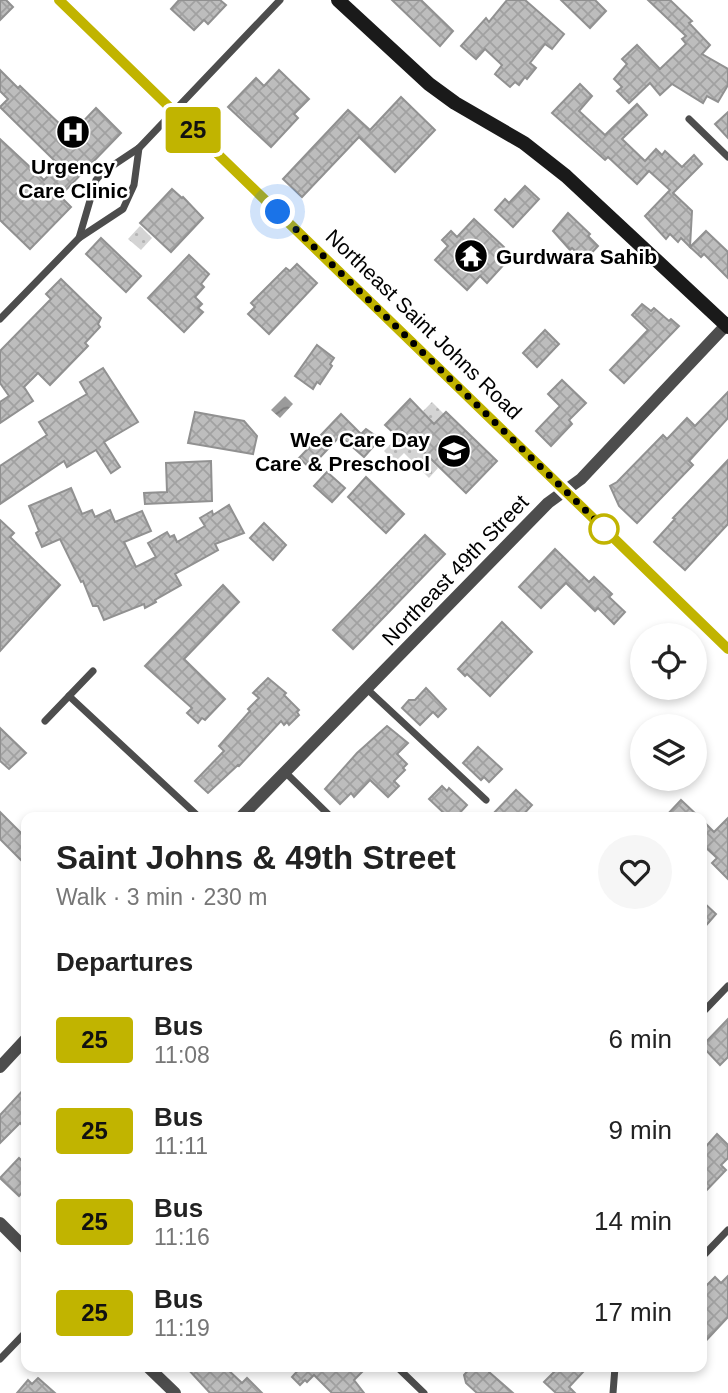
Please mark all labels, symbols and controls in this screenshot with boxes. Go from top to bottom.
line badge: 25 [162,107,224,153]
hospital icon: Urgency Care Clinic [54,113,92,151]
text: 25 [180,116,206,143]
place label: Urgency Care Clinic [18,155,128,202]
your location [260,194,295,229]
street label: Northeast Saint Johns Road [322,224,526,424]
temple icon: Gurdwara Sahib [452,237,490,275]
place label: Gurdwara Sahib [496,245,657,268]
place label: Wee Care Day Care & Preschool [255,428,430,475]
school or university icon: Wee Care Day Care & Preschool [435,432,473,470]
street label: Northeast 49th Street [377,490,533,650]
unlabelled marker [589,514,619,544]
map controls [630,623,707,791]
button: locate [630,623,707,700]
button: layers [630,714,707,791]
button: heart [598,835,672,909]
text: Saint Johns & 49th Street [56,839,456,876]
text: Walk · 3 min · 230 m [56,884,267,910]
text: Departures [56,947,193,977]
text: Bus [154,1011,203,1041]
text: 6 min [608,1024,672,1054]
text: 25 [81,1026,108,1053]
text: 11:08 [154,1042,210,1068]
text: Bus [154,1102,203,1132]
text: 9 min [608,1115,672,1145]
text: 25 [81,1117,108,1144]
text: 11:11 [154,1133,208,1159]
text: Bus [154,1193,203,1223]
text: 14 min [594,1206,672,1236]
text: 25 [81,1208,108,1235]
text: 11:16 [154,1224,210,1250]
text: Bus [154,1284,203,1314]
text: 17 min [594,1297,672,1327]
text: 25 [81,1299,108,1326]
text: 11:19 [154,1315,210,1341]

